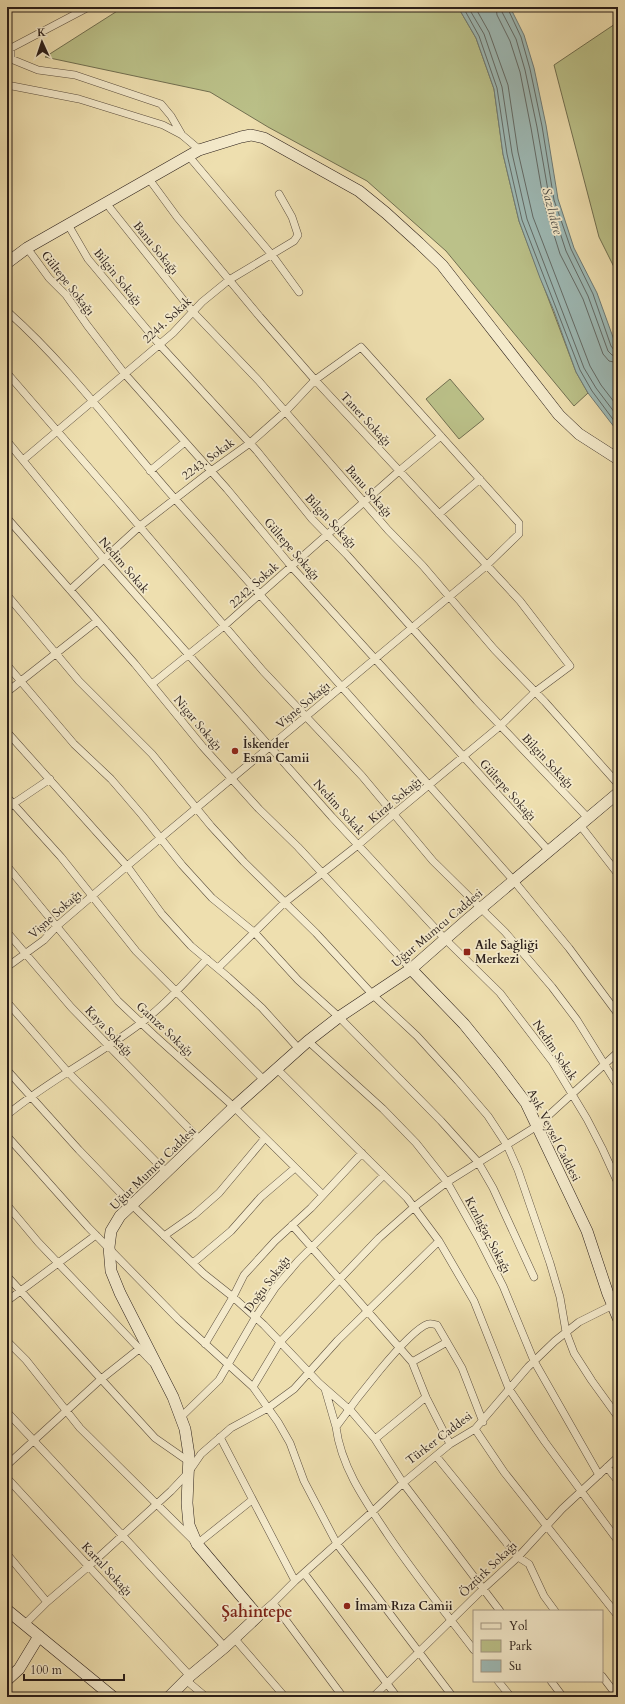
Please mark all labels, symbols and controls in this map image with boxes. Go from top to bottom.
north arrow [22,22,62,62]
text: K [37,25,46,40]
water label: Sazlıdere [537,186,567,237]
street label: Banu Sokağı [130,218,183,278]
street label: Bilgin Sokağı [90,245,146,309]
street label: Gültepe Sokağı [38,247,99,319]
street label: 2244. Sokak [139,293,195,347]
street label: Taner Sokağı [337,389,395,450]
street label: 2243. Sokak [178,434,238,484]
street label: Banu Sokağı [342,462,396,521]
street label: Bilgin Sokağı [302,490,361,552]
street label: Gültepe Sokağı [260,514,324,584]
street label: Nedim Sokak [95,534,153,597]
street label: 2242. Sokak [226,558,283,611]
street label: Vişne Sokağı [273,677,334,732]
street label: Nigar Sokağı [170,692,226,754]
street label: Bilgin Sokağı [519,730,578,792]
place label: İskender Esma Camii [243,736,309,766]
marker: İskender Esma Camii [230,746,240,756]
street label: Gültepe Sokağı [476,756,540,825]
street label: Kiraz Sokağı [365,773,425,827]
street label: Nedim Sokak [310,776,369,839]
street label: Uğur Mumcu Caddesi [388,885,486,971]
street label: Vişne Sokağı [25,886,85,942]
place label: Aile Sağliği Merkezi [475,937,539,967]
marker: Aile Sağliği Merkezi [462,947,472,957]
street label: Gamze Sokağı [133,998,198,1060]
street label: Kaya Sokağı [82,1002,137,1060]
street label: Nedim Sokak [529,1017,581,1084]
street label: Aşık Veysel Caddesi [524,1086,585,1185]
street label: Uğur Mumcu Caddesi [106,1122,200,1213]
street label: Kızılağaç Sokağı [461,1194,515,1276]
street label: Doğu Sokağı [240,1252,294,1316]
street label: Türker Caddesi [403,1407,476,1468]
street label: Öztürk Sokağı [456,1537,521,1601]
street label: Kartal Sokağı [78,1539,136,1600]
place label: İmam Rıza Camii [355,1598,453,1614]
district label: Şahintepe [221,1601,293,1623]
marker: İmam Rıza Camii [342,1601,352,1611]
legend [473,1610,603,1682]
text: Yol [509,1618,528,1634]
text: Park [509,1638,533,1654]
scale bar [24,1656,124,1682]
text: Su [509,1658,522,1674]
text: 100 m [30,1662,63,1678]

